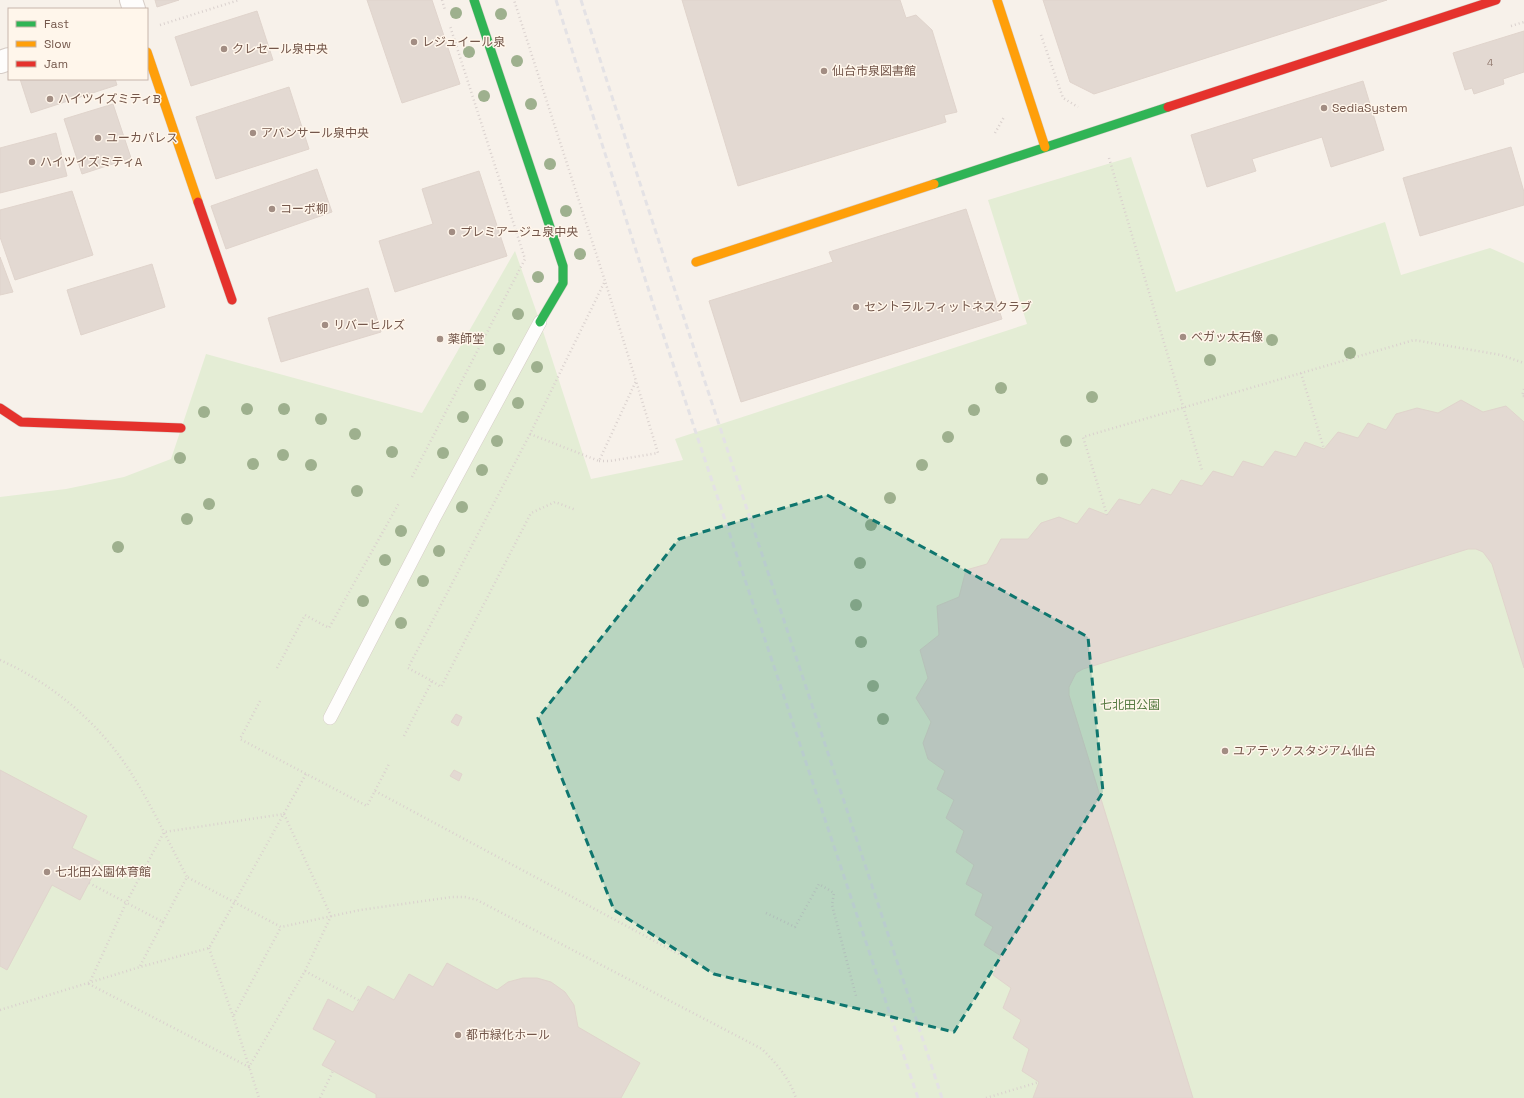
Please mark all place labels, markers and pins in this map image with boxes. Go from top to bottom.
place label: レジュイール泉 [422,34,505,50]
marker: レジュイール泉 [409,37,419,47]
place label: クレセール泉中央 [232,41,328,57]
marker: クレセール泉中央 [219,44,229,54]
place label: 仙台市泉図書館 [832,63,916,79]
marker: 仙台市泉図書館 [819,66,829,76]
place label: ハイツイズミティB [58,91,161,107]
marker: ハイツイズミティB [45,94,55,104]
place label: SediaSystem [1332,100,1408,116]
marker: SediaSystem [1319,103,1329,113]
place label: アバンサール泉中央 [261,125,369,141]
marker: アバンサール泉中央 [248,128,258,138]
place label: ユーカパレス [106,130,178,146]
marker: ユーカパレス [93,133,103,143]
place label: ハイツイズミティA [40,154,143,170]
marker: ハイツイズミティA [27,157,37,167]
place label: コーポ柳 [280,201,328,217]
marker: コーポ柳 [267,204,277,214]
place label: プレミアージュ泉中央 [460,224,578,240]
marker: プレミアージュ泉中央 [447,227,457,237]
place label: セントラルフィットネスクラブ [864,299,1032,315]
marker: セントラルフィットネスクラブ [851,302,861,312]
place label: リバーヒルズ [333,317,405,333]
marker: リバーヒルズ [320,320,330,330]
place label: ベガッ太石像 [1191,329,1263,345]
place label: 薬師堂 [448,331,484,347]
marker: ベガッ太石像 [1178,332,1188,342]
marker: 薬師堂 [435,334,445,344]
place label: ユアテックスタジアム仙台 [1233,743,1376,759]
marker: ユアテックスタジアム仙台 [1220,746,1230,756]
place label: 七北田公園体育館 [55,864,151,880]
marker: 七北田公園体育館 [42,867,52,877]
place label: 都市緑化ホール [466,1027,550,1043]
marker: 都市緑化ホール [453,1030,463,1040]

